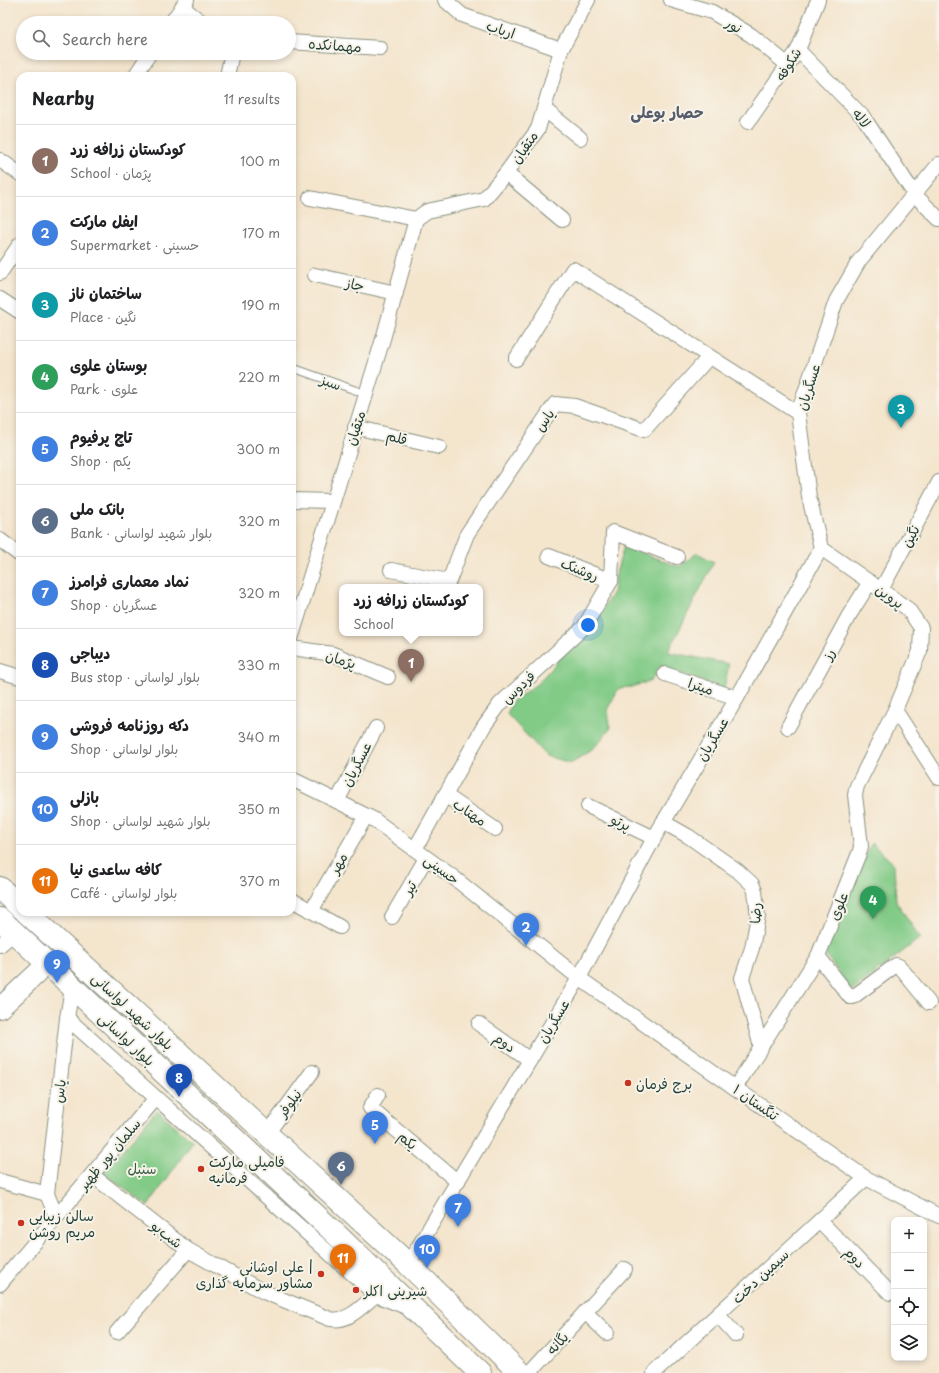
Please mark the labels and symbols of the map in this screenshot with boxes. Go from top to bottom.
street label: نور [721,11,746,38]
street label: ارباب [484,14,518,44]
street label: مهمانکده [308,33,362,57]
street label: شکوفه [770,43,806,85]
district label: حصار بوعلی [631,100,704,123]
street label: لاله [848,104,876,132]
street label: متقیان [505,126,543,168]
street label: جاز [343,271,366,296]
street label: عسگریان [791,361,825,413]
street label: سبز [317,368,344,395]
pin: 3 [888,395,914,428]
street label: یاس [529,404,559,436]
street label: متقیان [340,408,370,448]
street label: قلم [384,424,410,451]
street label: نگین [895,521,925,551]
street label: روشنک [558,552,602,586]
street label: پروین [871,579,909,613]
your location [578,615,598,635]
street label: پژمان [323,644,359,674]
street label: رز [816,644,840,665]
pin: 1 [398,649,424,682]
street label: فردوس [496,666,540,708]
street label: میترا [685,672,717,700]
street label: عسگریان [691,713,733,765]
street label: عسگریان [335,738,377,790]
street label: مهتاب [449,793,491,831]
street label: پرتو [606,808,635,836]
street label: مهر [323,849,352,878]
street label: حسینی [420,849,464,889]
street label: تیر [396,876,422,900]
pin: 4 [860,886,886,919]
street label: علوی [823,889,853,923]
street label: رضا [744,902,766,924]
pin: 2 [513,913,539,946]
pin: 9 [44,950,70,983]
street label: بلوار شهید لواسانی [87,967,179,1055]
street label: عسگریان [532,995,574,1047]
street label: بلوار لواسانی [94,1007,160,1071]
street label: دوم [489,1027,520,1058]
pin: 8 [166,1064,192,1097]
place label: برج فرمان [636,1073,692,1094]
street label: یاس [47,1078,71,1104]
marker: برج فرمان [623,1078,633,1088]
street label: تنگستان ۱ [729,1079,784,1126]
street label: نیلوفر [271,1085,306,1122]
pin: 5 [362,1111,388,1144]
street label: سلمان پور ظهیر [72,1113,145,1195]
street label: یکم [393,1126,422,1155]
place label: فامیلی مارکت فرمانیه [209,1151,284,1188]
pin: 6 [328,1152,354,1185]
park label: سنبل [127,1158,157,1179]
marker: فامیلی مارکت فرمانیه [196,1164,206,1174]
pin: 7 [445,1194,471,1227]
place label: سالن زیبایی مریم روشن [29,1205,95,1243]
street label: شب‌بو [146,1214,187,1253]
marker: سالن زیبایی مریم روشن [16,1218,26,1228]
pin: 10 [414,1235,440,1268]
street label: دوم [839,1242,870,1273]
pin: 11 [330,1244,356,1277]
street label: سیمین دخت [727,1244,793,1308]
place label: علی اوشانی | مشاور سرمایه گذاری [196,1256,313,1293]
marker: علی اوشانی | مشاور سرمایه گذاری [316,1269,326,1279]
place label: شیرینی اکلر [363,1280,427,1301]
marker: شیرینی اکلر [351,1285,361,1295]
street label: یگانه [541,1327,573,1359]

